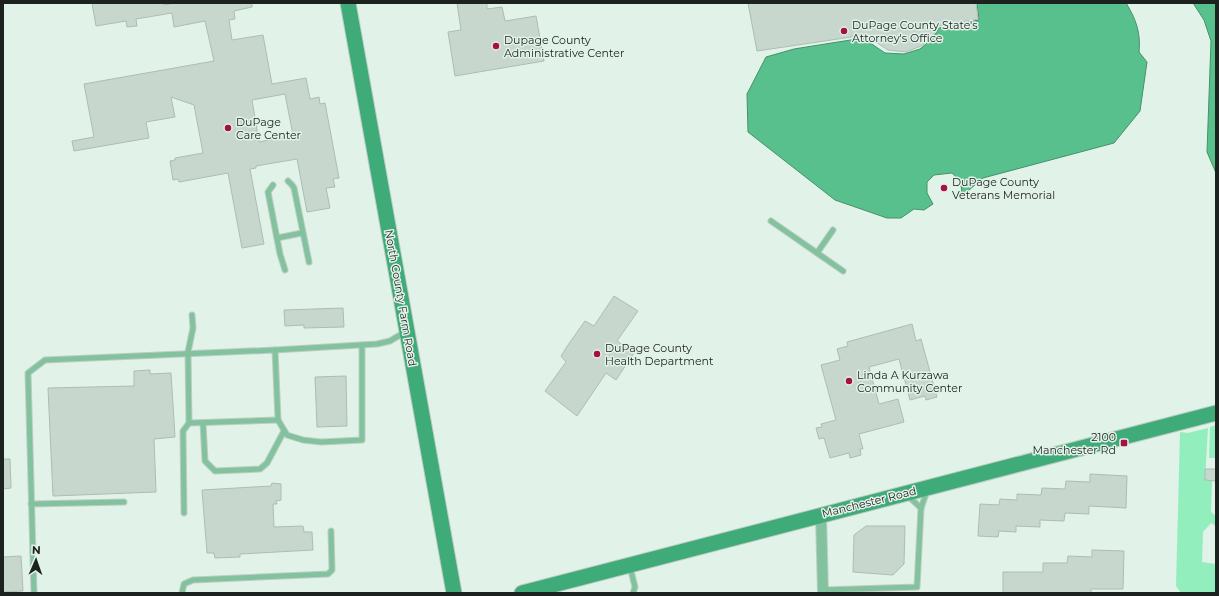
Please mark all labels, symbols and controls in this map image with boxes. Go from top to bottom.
place label: DuPage County State's Attorney's Office [852,18,978,45]
marker: DuPage County State's Attorney's Office [839,26,849,36]
place label: Dupage County Administrative Center [504,33,624,60]
marker: Dupage County Administrative Center [491,41,501,51]
place label: DuPage Care Center [236,115,301,142]
marker: DuPage Care Center [223,123,233,133]
place label: DuPage County Veterans Memorial [952,175,1055,202]
marker: DuPage County Veterans Memorial [939,183,949,193]
street label: North County Farm Road [382,229,420,367]
place label: DuPage County Health Department [605,341,714,368]
marker: DuPage County Health Department [592,349,602,359]
place label: Linda A Kurzawa Community Center [857,368,962,395]
marker: Linda A Kurzawa Community Center [844,376,854,386]
place label: 2100 Manchester Rd [1032,430,1116,457]
marker: 2100 Manchester Rd [1119,438,1129,448]
street label: Manchester Road [820,483,918,521]
north arrow [16,540,56,580]
text: N [32,543,41,557]

